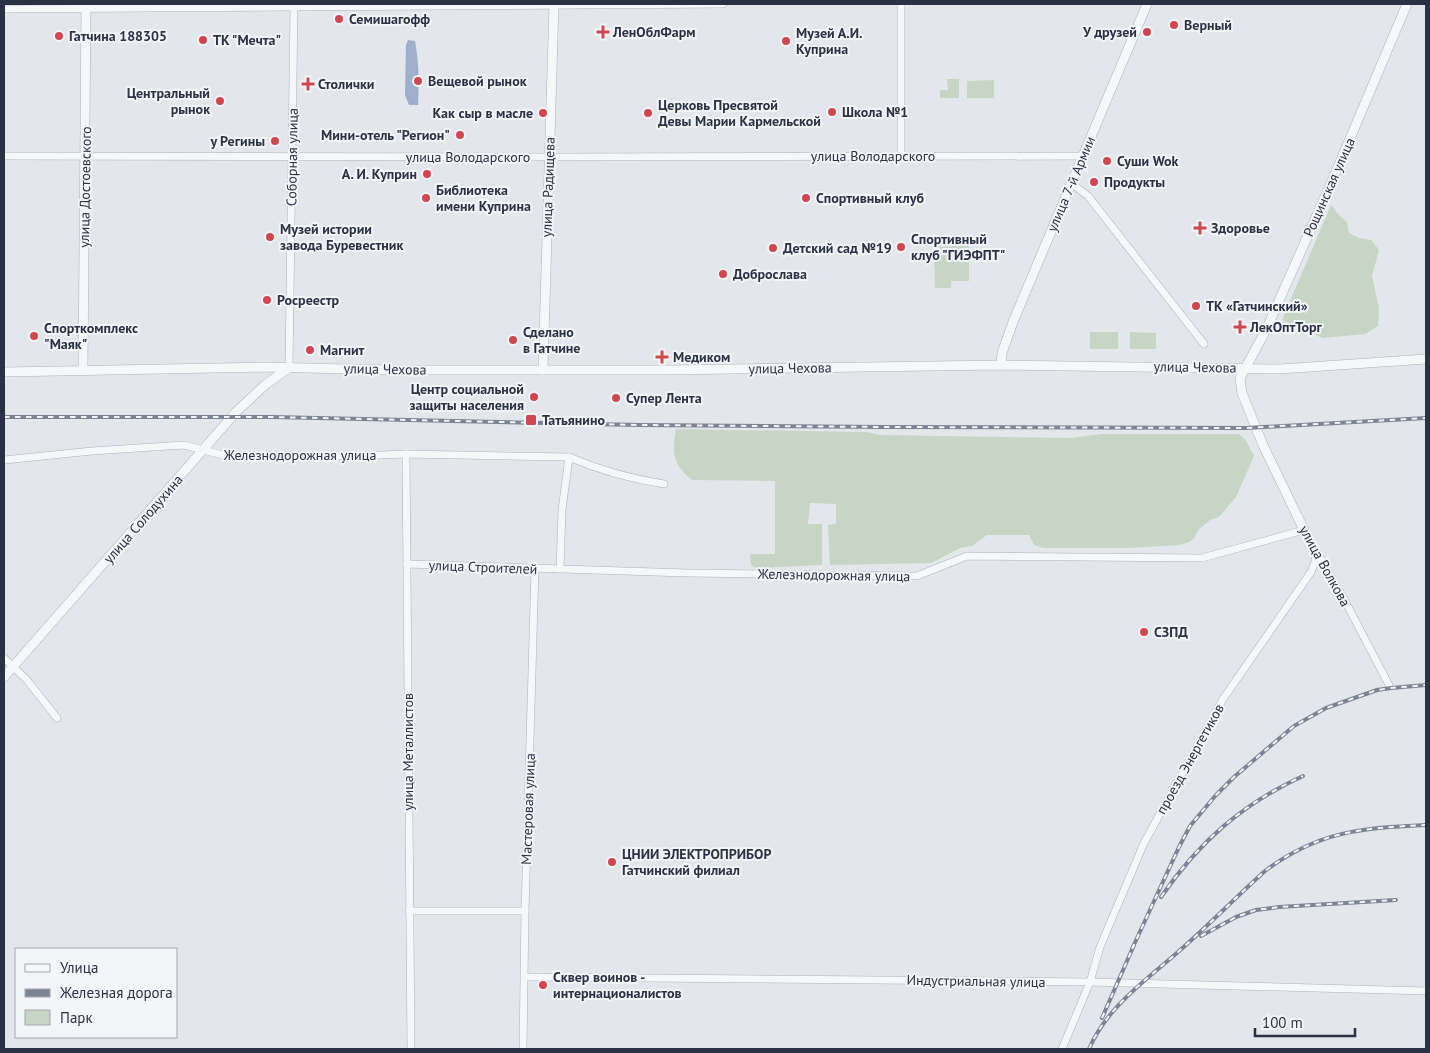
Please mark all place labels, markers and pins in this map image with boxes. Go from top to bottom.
place label: Семишагофф [349,10,430,28]
marker: Семишагофф [333,13,345,25]
place label: Верный [1184,16,1232,34]
marker: Верный [1168,19,1180,31]
place label: ЛенОблФарм [612,23,696,41]
place label: У друзей [1082,23,1137,41]
place label: Музей А.И. Куприна [796,24,863,58]
marker: ЛенОблФарм [597,26,609,38]
marker: У друзей [1141,26,1153,38]
place label: Гатчина 188305 [69,27,167,45]
marker: Гатчина 188305 [53,30,65,42]
place label: ТК "Мечта" [213,31,281,49]
marker: ТК "Мечта" [197,34,209,46]
marker: Музей А.И. Куприна [780,35,792,47]
place label: Вещевой рынок [428,72,527,90]
place label: Столички [318,75,374,93]
marker: Вещевой рынок [412,75,424,87]
marker: Столички [302,78,314,90]
place label: Центральный рынок [127,84,210,118]
marker: Центральный рынок [214,95,226,107]
place label: Церковь Пресвятой Девы Марии Кармельской [658,96,821,130]
place label: Школа №1 [842,103,908,121]
place label: Как сыр в масле [432,104,533,122]
marker: Школа №1 [826,106,838,118]
marker: Как сыр в масле [537,107,549,119]
marker: Церковь Пресвятой Девы Марии Кармельской [642,107,654,119]
place label: Мини-отель "Регион" [321,126,450,144]
marker: Мини-отель "Регион" [454,129,466,141]
place label: у Регины [209,132,265,150]
marker: у Регины [269,135,281,147]
place label: Суши Wok [1117,152,1179,170]
marker: Суши Wok [1101,155,1113,167]
place label: А. И. Куприн [342,165,417,183]
marker: А. И. Куприн [421,168,433,180]
place label: Продукты [1104,173,1165,191]
marker: Продукты [1088,176,1100,188]
place label: Библиотека имени Куприна [436,181,531,215]
place label: Спортивный клуб [816,189,924,207]
marker: Библиотека имени Куприна [420,192,432,204]
marker: Спортивный клуб [800,192,812,204]
place label: Здоровье [1211,219,1270,237]
place label: Музей истории завода Буревестник [280,220,403,254]
marker: Здоровье [1193,221,1207,235]
place label: Спортивный клуб "ГИЭФПТ" [911,230,1006,264]
marker: Музей истории завода Буревестник [264,231,276,243]
place label: Детский сад №19 [783,239,892,257]
marker: Спортивный клуб "ГИЭФПТ" [895,241,907,253]
marker: Детский сад №19 [767,242,779,254]
place label: Доброслава [733,265,807,283]
marker: Доброслава [717,268,729,280]
place label: Росреестр [277,291,340,309]
marker: Росреестр [261,294,273,306]
place label: ТК «Гатчинский» [1206,297,1308,315]
marker: ТК «Гатчинский» [1190,300,1202,312]
place label: ЛекОптТорг [1249,318,1323,336]
place label: Спорткомплекс "Маяк" [44,319,138,353]
marker: ЛекОптТорг [1234,321,1246,333]
place label: Сделано в Гатчине [523,323,580,357]
marker: Спорткомплекс "Маяк" [28,330,40,342]
marker: Сделано в Гатчине [507,334,519,346]
place label: Магнит [320,341,365,359]
marker: Магнит [304,344,316,356]
place label: Медиком [673,348,730,366]
marker: Медиком [655,350,669,364]
place label: Центр социальной защиты населения [409,380,524,414]
place label: Супер Лента [626,389,702,407]
marker: Центр социальной защиты населения [528,391,540,403]
marker: Супер Лента [610,392,622,404]
place label: Татьянино [542,411,605,429]
marker: Татьянино [524,413,538,427]
place label: СЗПД [1154,623,1188,641]
marker: СЗПД [1138,626,1150,638]
place label: ЦНИИ ЭЛЕКТРОПРИБОР Гатчинский филиал [622,845,771,879]
marker: ЦНИИ ЭЛЕКТРОПРИБОР Гатчинский филиал [606,856,618,868]
place label: Сквер воинов - интернационалистов [553,968,682,1002]
marker: Сквер воинов - интернационалистов [537,979,549,991]

